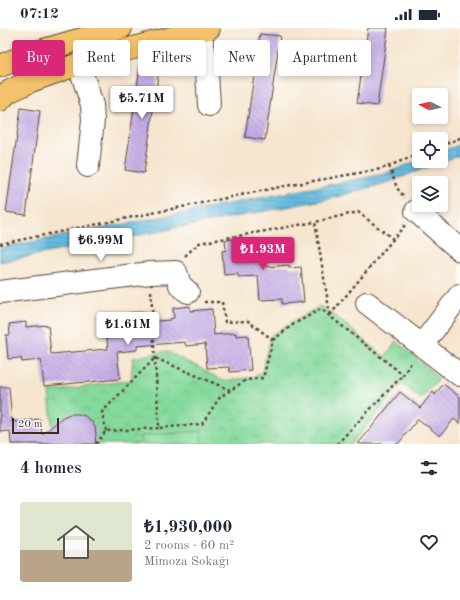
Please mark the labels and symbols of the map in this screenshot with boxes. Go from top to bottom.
pin: ₺5.71M [109,86,175,120]
north arrow [412,88,448,124]
pin: ₺6.99M [68,228,134,262]
pin: ₺1.93M [230,237,296,271]
pin: ₺1.61M [95,312,161,346]
scale bar [12,416,59,435]

